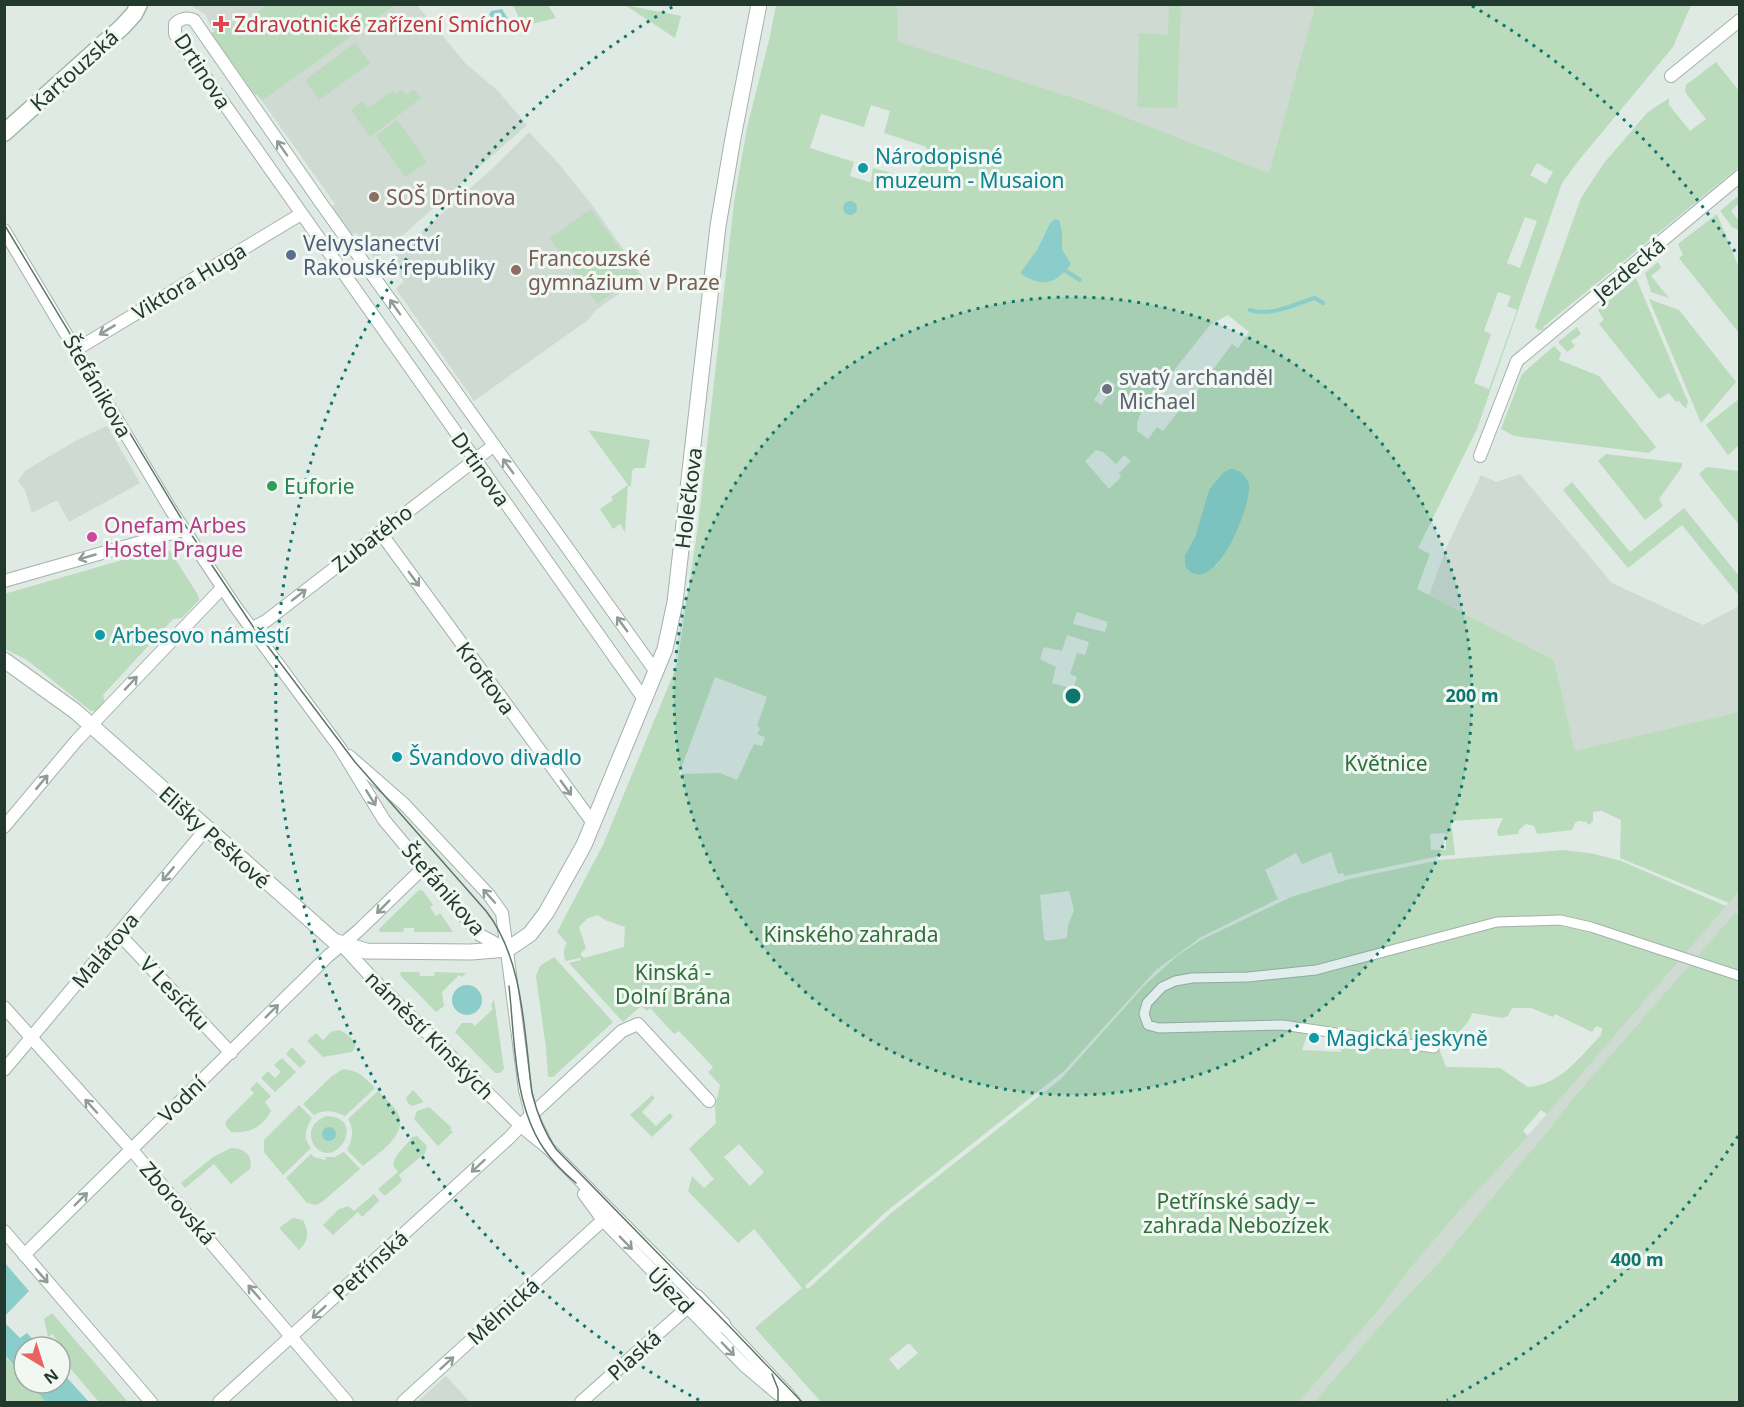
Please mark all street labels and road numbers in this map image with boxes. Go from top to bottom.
street label: Kartouzská [24,23,124,117]
street label: Drtinova [168,28,238,114]
street label: Jezdecká [1586,231,1671,308]
street label: Viktora Huga [127,236,251,326]
street label: Štefánikova [57,330,139,442]
street label: Drtinova [445,426,517,512]
street label: Holečkova [668,446,708,550]
street label: Zubatého [326,498,418,578]
street label: Kroftova [450,636,522,720]
street label: Elišky Peškové [153,780,277,894]
street label: Štefánikova [396,837,492,941]
street label: Malátova [65,906,145,994]
street label: V Lesíčku [134,950,216,1036]
street label: náměstí Kinských [360,965,500,1105]
street label: Vodní [152,1069,212,1129]
street label: Zborovská [134,1155,222,1251]
street label: Petřínská [326,1224,414,1306]
street label: Újezd [642,1260,700,1320]
street label: Mělnická [461,1271,545,1351]
street label: Plaská [601,1324,667,1386]

